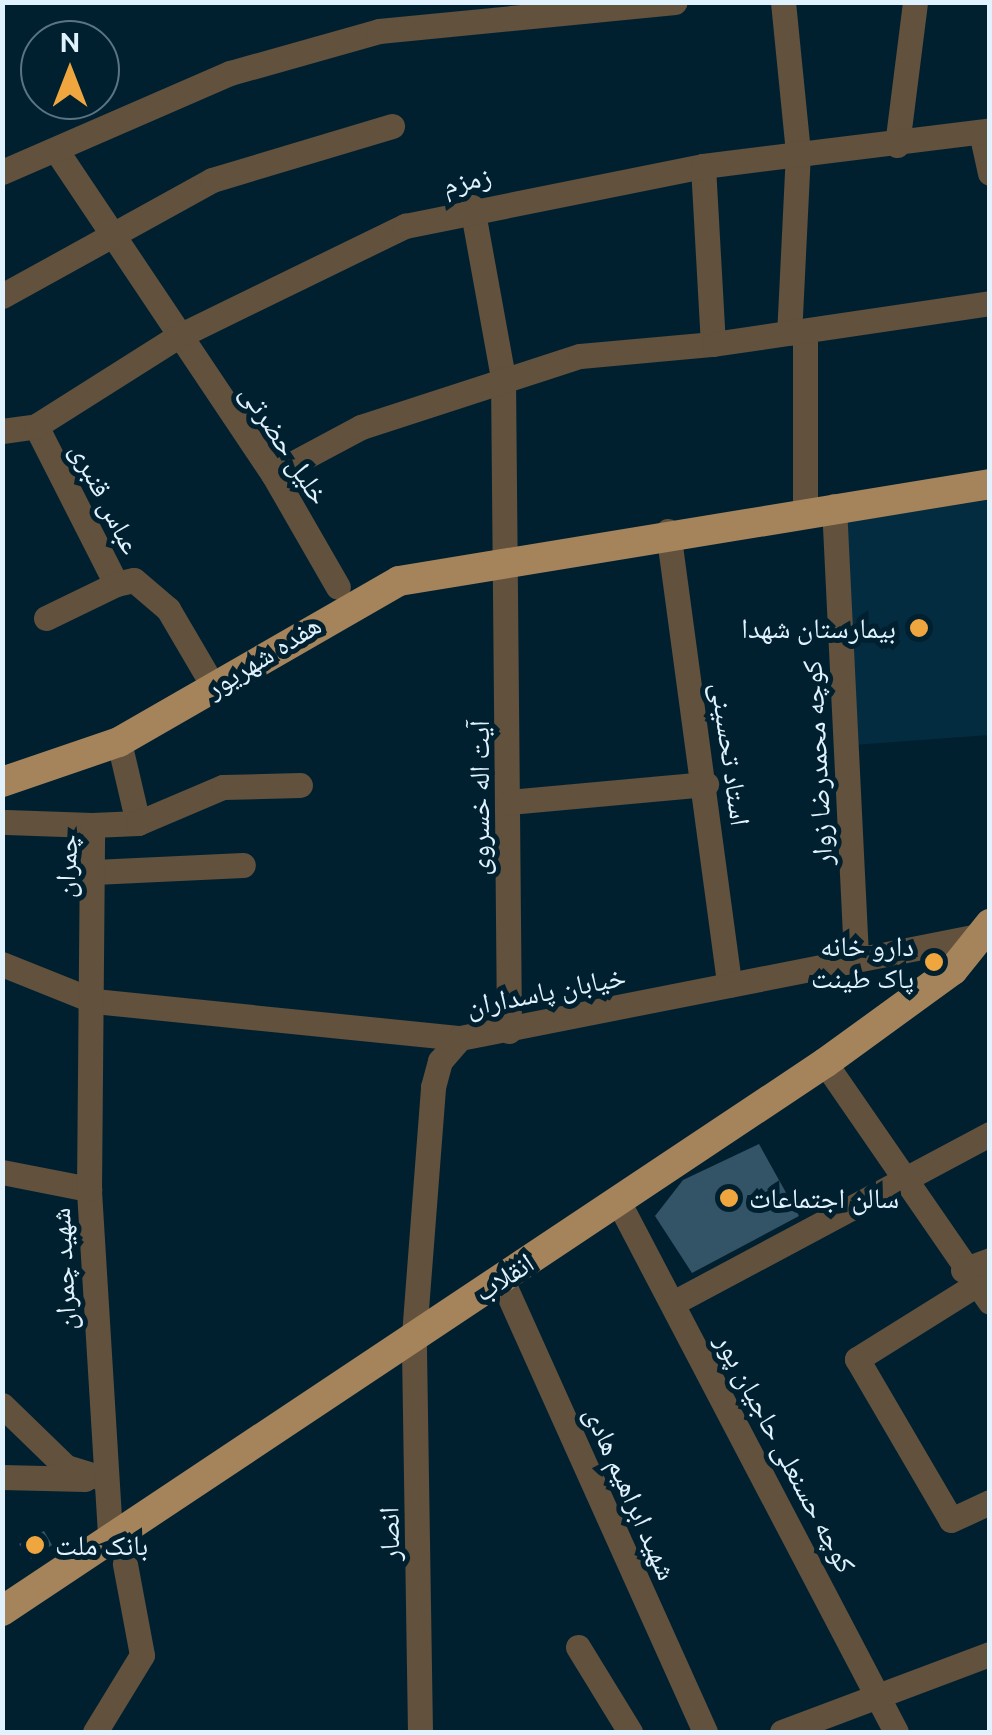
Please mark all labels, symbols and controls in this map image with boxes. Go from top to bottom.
north arrow [20,20,120,120]
text: N [60,26,80,57]
street label: زمزم [440,159,494,201]
street label: خلیل حضرتی [233,377,337,511]
street label: عباس قنبری [64,437,148,559]
street label: هفده شهریور [199,607,327,705]
place label: بیمارستان شهدا [741,611,896,645]
marker: بیمارستان شهدا [906,615,932,641]
street label: کوچه محمدرضا زوار [795,659,839,867]
street label: استاد تحسینی [704,680,758,828]
street label: آیت اله خسروی [462,720,496,876]
street label: چمران [48,833,84,899]
place label: دارو خانه پاک طینت [811,929,914,995]
marker: دارو خانه پاک طینت [923,951,945,973]
street label: خیابان پاسداران [464,959,628,1023]
place label: سالن اجتماعات [749,1181,899,1215]
marker: سالن اجتماعات [718,1187,740,1209]
street label: شهید چمران [43,1207,83,1331]
street label: انقلاب [468,1246,540,1308]
street label: کوچه حسنعلی حاجیان پور [709,1327,863,1579]
street label: شهید ابراهیم هادی [578,1401,684,1585]
street label: انصار [372,1507,406,1561]
place label: بانک ملت [55,1528,148,1562]
marker: بانک ملت [24,1534,46,1556]

